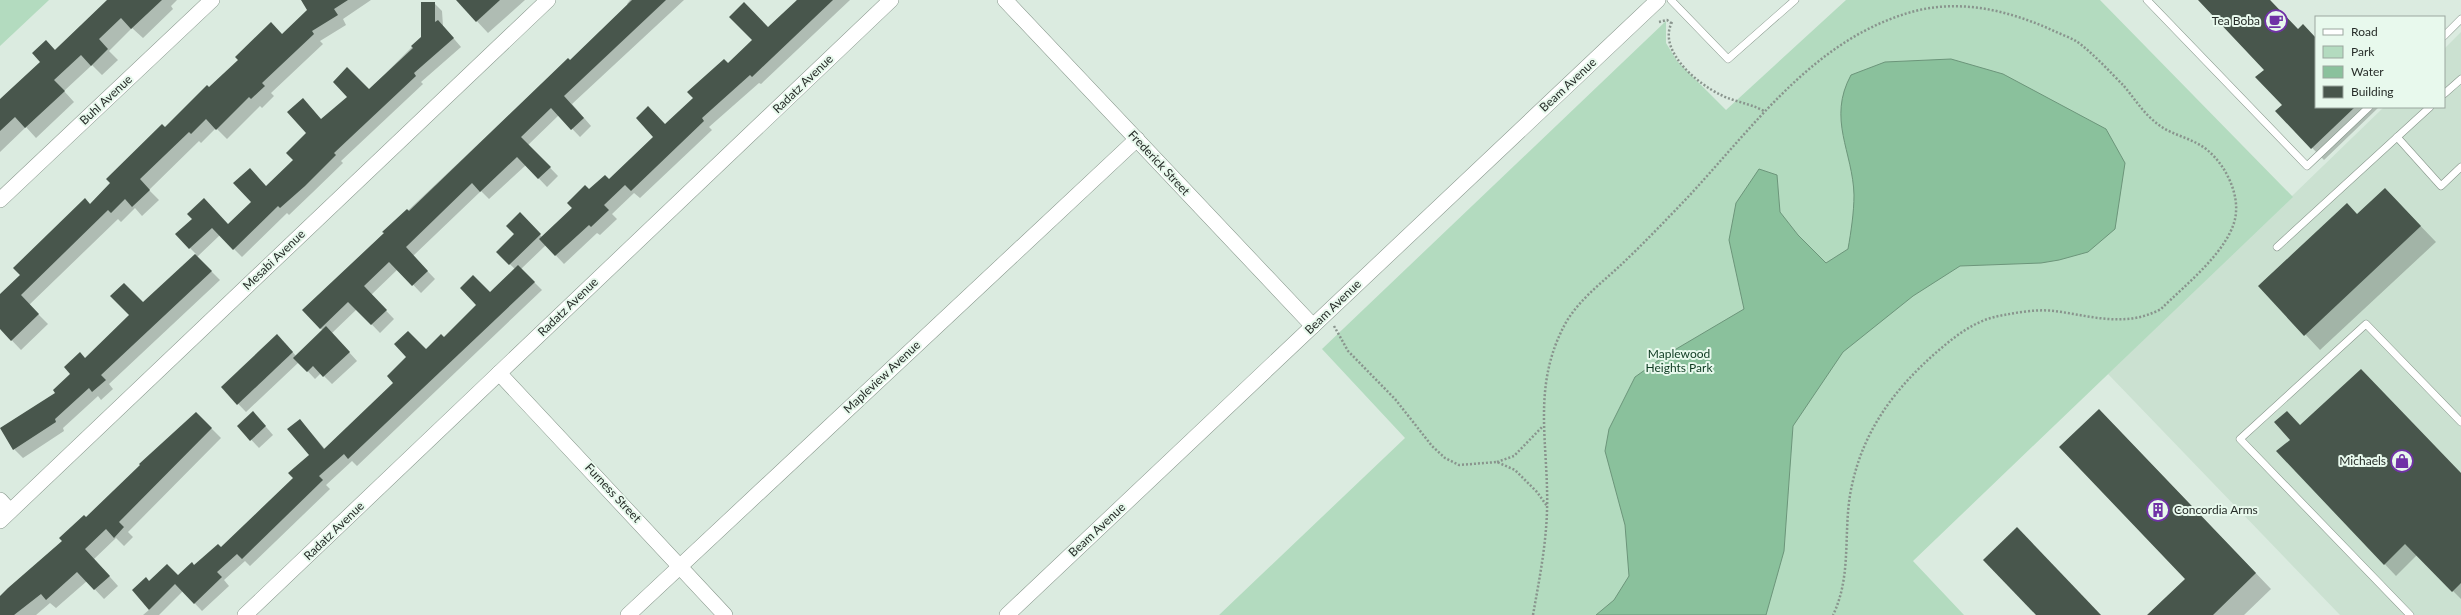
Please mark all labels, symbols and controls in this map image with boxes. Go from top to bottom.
cafe icon: Tea Boba [2263,8,2289,34]
place label: Tea Boba [2212,13,2260,28]
legend [2315,16,2445,108]
text: Road [2351,24,2378,39]
text: Park [2351,44,2375,59]
street label: Radatz Avenue [769,51,836,116]
street label: Beam Avenue [1536,55,1599,115]
text: Water [2351,64,2384,79]
street label: Buhl Avenue [76,72,135,128]
text: Building [2351,84,2394,99]
street label: Frederick Street [1125,127,1194,199]
street label: Mesabi Avenue [240,226,308,293]
street label: Radatz Avenue [534,274,601,339]
street label: Beam Avenue [1301,276,1364,337]
street label: Mapleview Avenue [840,337,923,416]
park label: Maplewood Heights Park [1645,346,1713,375]
shop icon: Michaels [2389,448,2415,474]
place label: Michaels [2339,453,2386,468]
street label: Furness Street [582,460,645,526]
building icon: Concordia Arms [2145,497,2171,523]
street label: Radatz Avenue [300,498,367,563]
street label: Beam Avenue [1065,500,1128,560]
place label: Concordia Arms [2174,502,2258,517]

